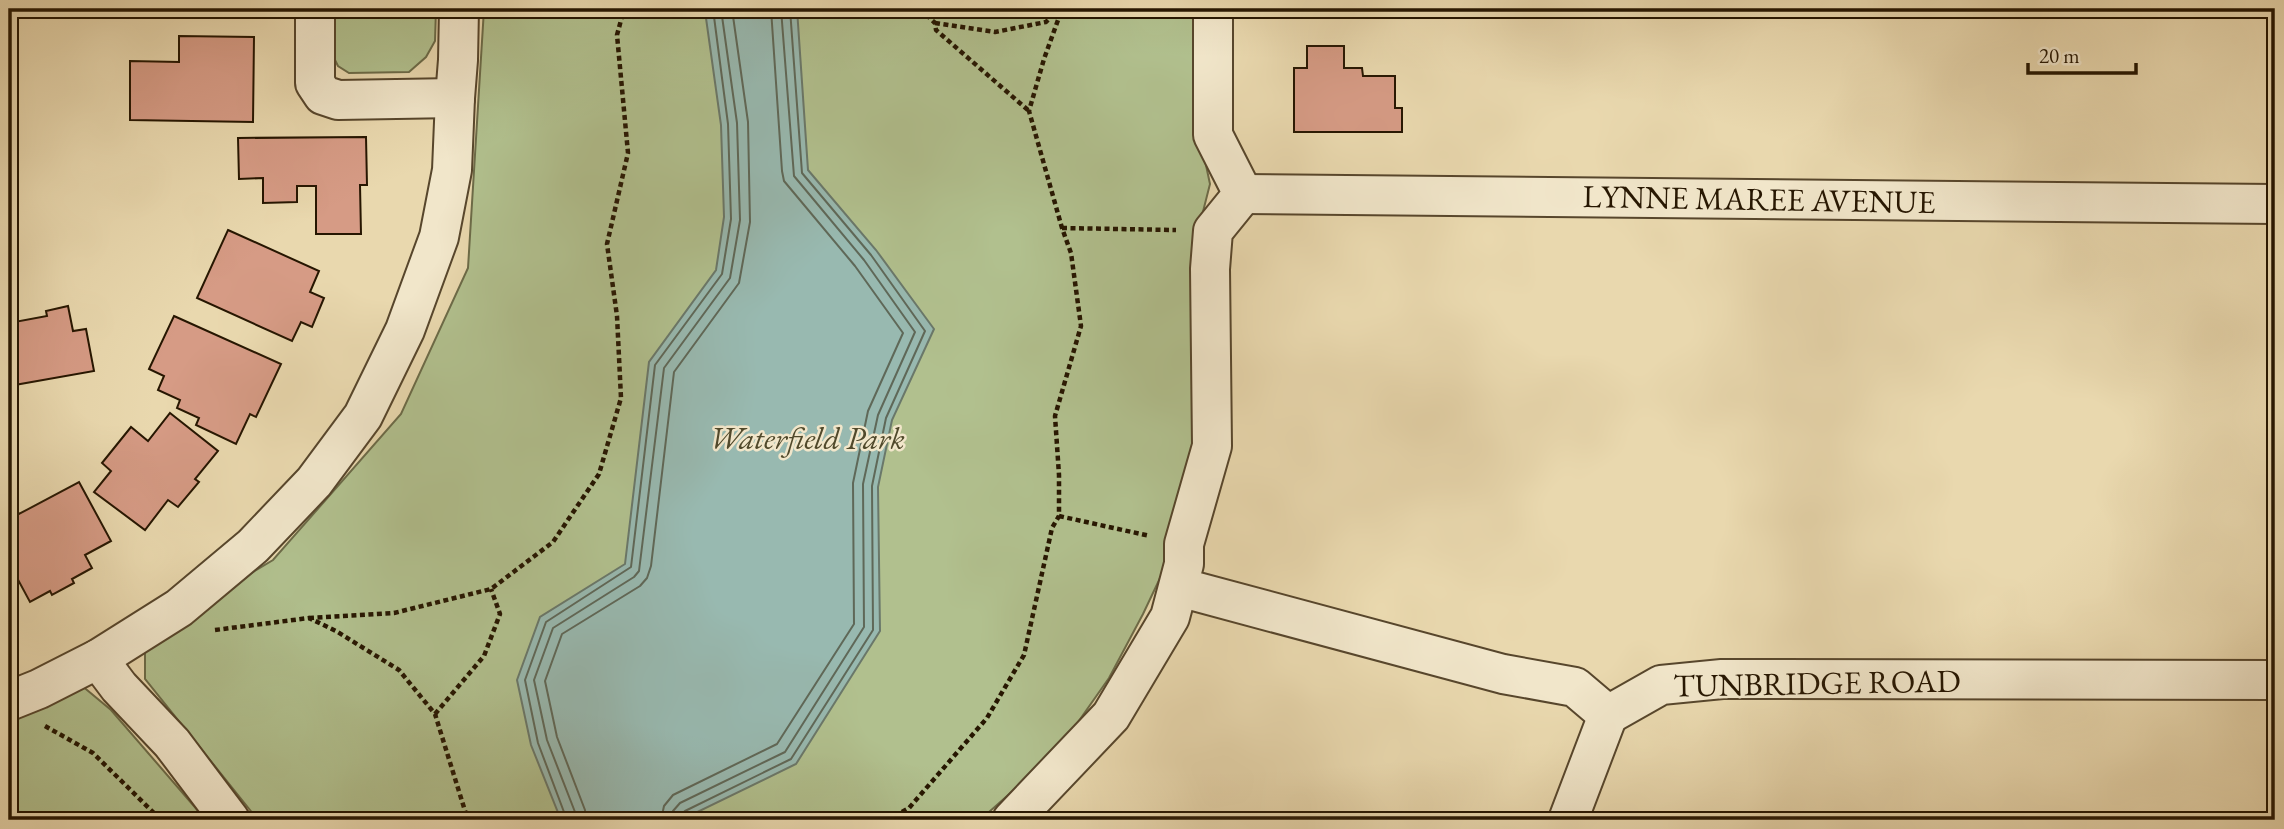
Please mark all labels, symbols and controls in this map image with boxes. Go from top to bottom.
scale bar [2028,32,2137,76]
text: 20 m [2039,42,2080,69]
street label: LYNNE MAREE AVENUE [1582,175,1936,223]
park label: Waterfield Park [709,417,905,459]
street label: TUNBRIDGE ROAD [1673,659,1961,707]

